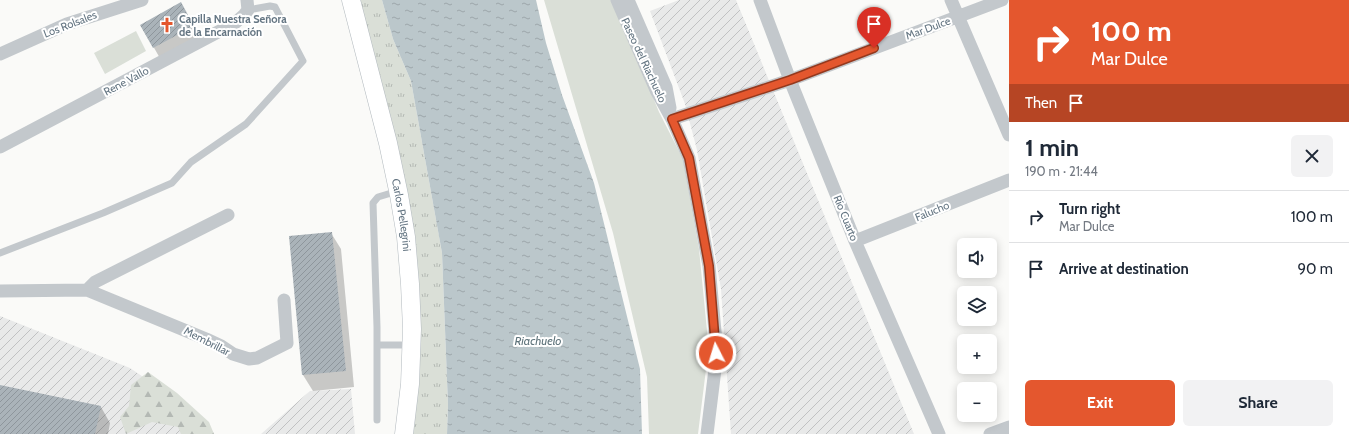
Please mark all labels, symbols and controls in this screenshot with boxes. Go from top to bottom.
street label: Los Rolsales [41,7,99,41]
pin [857,7.0,891,48]
place label: Capilla Nuestra Señora de la Encarnación [179,12,287,39]
icon: arrive [863,13,885,35]
street label: Mar Dulce [904,13,953,43]
text: 100 m [1091,14,1172,48]
street label: Paseo del Riachuelo [618,15,670,105]
church icon: Capilla Nuestra Señora de la Encarnación [158,16,176,34]
icon: right [1025,16,1077,68]
text: Mar Dulce [1091,48,1168,70]
street label: Rene Vallo [101,63,151,99]
icon: arrive [1065,92,1087,114]
text: Then [1025,94,1057,112]
text: 1 min [1025,133,1079,162]
button: close [1291,135,1333,177]
text: 190 m · 21:44 [1025,163,1098,179]
street label: Carlos Pellegrini [389,177,414,252]
street label: Río Cuarto [830,193,862,243]
street label: Falucho [913,198,951,224]
text: Turn right [1059,200,1120,218]
icon: right [1025,206,1047,228]
text: 100 m [1291,208,1333,226]
text: Mar Dulce [1059,218,1114,234]
map controls [957,238,997,422]
button: sound [957,238,997,278]
icon: arrive [1025,258,1047,280]
text: Arrive at destination [1059,260,1189,278]
text: 90 m [1297,260,1333,278]
button: layers [957,286,997,326]
street label: Membrillar [182,323,233,359]
position arrow [695,332,737,374]
water label: Riachuelo [514,333,562,348]
button: + [957,334,997,374]
button: Exit [1025,380,1175,426]
button: Share [1183,380,1333,426]
button: − [957,382,997,422]

